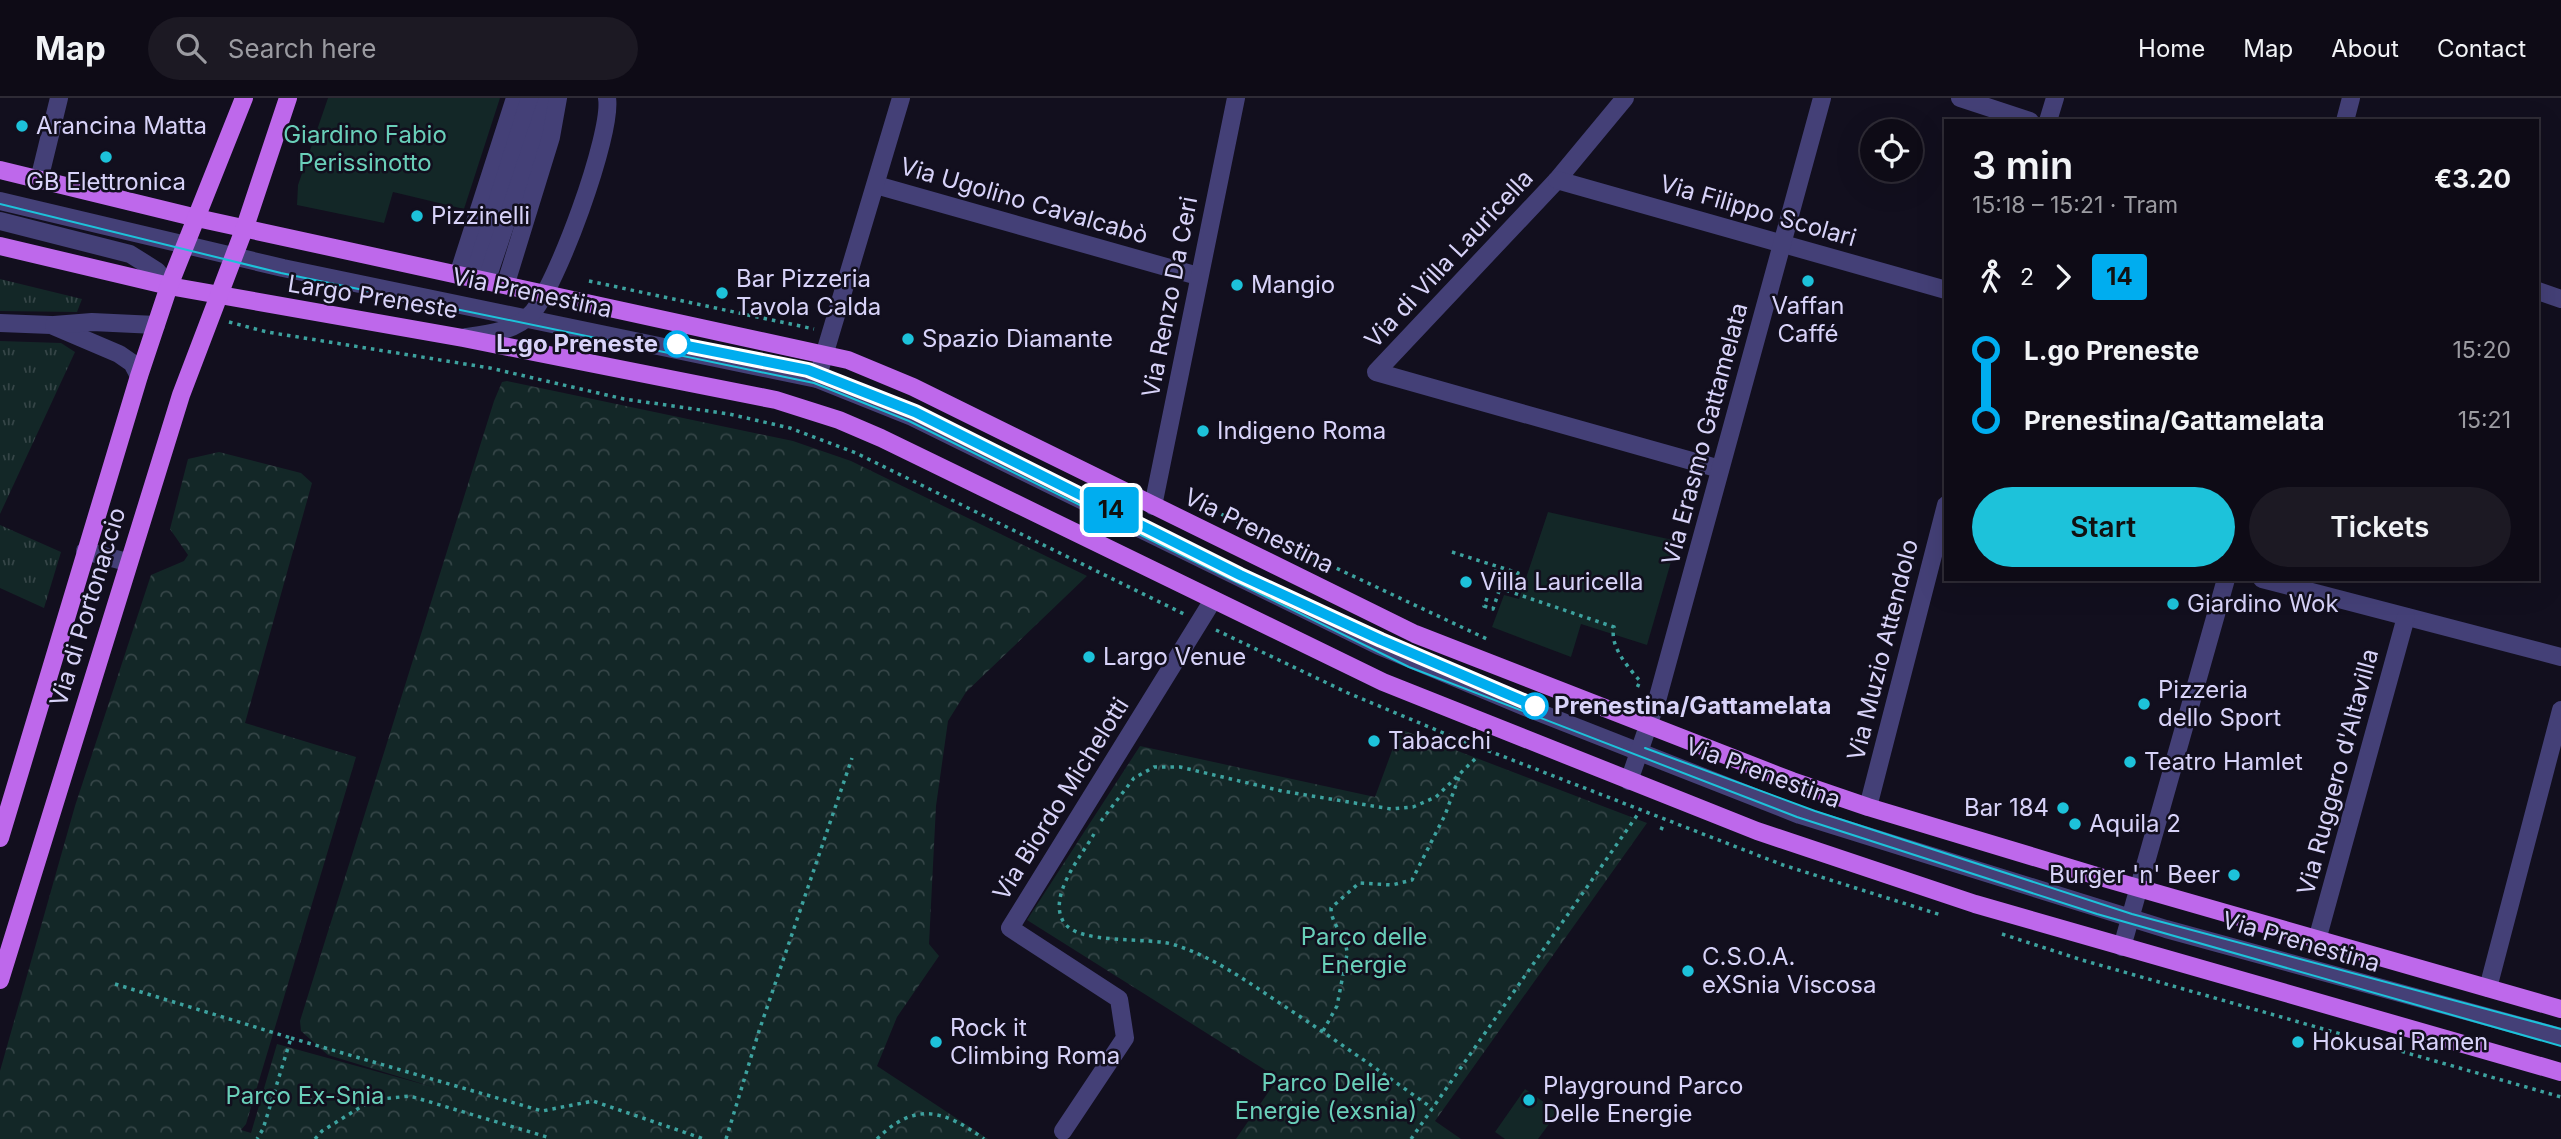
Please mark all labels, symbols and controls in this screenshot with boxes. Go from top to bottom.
search box [148,17,638,80]
text: Map [35,28,106,68]
icon: search [172,29,210,67]
text: Search here [228,33,376,64]
text: Home [2138,34,2205,63]
text: Map [2243,34,2293,63]
text: About [2331,34,2399,63]
text: Contact [2437,34,2526,63]
place label: Arancina Matta [36,111,207,140]
marker: Arancina Matta [14,118,30,134]
map controls [1860,119,1923,182]
button: locate [1860,119,1923,182]
park label: Giardino Fabio Perissinotto [283,120,447,177]
text: 3 min [1972,142,2073,188]
marker: GB Elettronica [98,149,114,165]
street label: Via Ugolino Cavalcabò [897,151,1151,250]
street label: Via di Villa Lauricella [1358,163,1539,354]
text: €3.20 [2434,163,2511,194]
place label: GB Elettronica [26,167,186,196]
street label: Via Filippo Scolari [1657,169,1860,252]
text: 15:18 – 15:21 · Tram [1972,191,2178,219]
street label: Via Renzo Da Ceri [1136,194,1203,400]
place label: Pizzinelli [431,201,530,230]
marker: Pizzinelli [409,208,425,224]
icon: walk [1972,258,2010,296]
icon: forward [2044,258,2082,296]
street label: Via Prenestina [450,261,615,324]
text: 14 [2106,262,2133,291]
text: 2 [2020,263,2034,291]
place label: Bar Pizzeria Tavola Calda [736,264,881,321]
street label: Largo Preneste [286,269,460,324]
place label: Mangio [1251,270,1335,299]
marker: Vaffan Caffé [1800,273,1816,289]
marker: Mangio [1229,277,1245,293]
marker: Bar Pizzeria Tavola Calda [714,285,730,301]
place label: Vaffan Caffé [1772,291,1844,348]
street label: Via Erasmo Gattamelata [1656,300,1753,568]
place label: Spazio Diamante [922,324,1113,353]
place label: L.go Preneste [496,329,658,358]
marker: L.go Preneste [664,331,690,357]
marker: Spazio Diamante [900,331,916,347]
text: L.go Preneste [2024,335,2199,366]
text: 15:20 [2453,336,2511,364]
text: Prenestina/Gattamelata [2024,405,2325,436]
text: 15:21 [2458,406,2511,434]
place label: Indigeno Roma [1217,416,1386,445]
marker: Indigeno Roma [1195,423,1211,439]
street label: Via Prenestina [1180,482,1339,579]
line badge: 14 [1080,487,1142,533]
button: Start [1972,487,2235,567]
button: Tickets [2249,487,2511,567]
text: 14 [1098,495,1124,524]
street label: Via di Portonaccio [44,504,132,710]
street label: Via Muzio Attendolo [1841,536,1924,764]
place label: Villa Lauricella [1480,567,1644,596]
marker: Villa Lauricella [1458,574,1474,590]
place label: Giardino Wok [2187,589,2339,618]
marker: Giardino Wok [2165,596,2181,612]
place label: Largo Venue [1103,642,1246,671]
street label: Via Ruggero d'Altavilla [2291,646,2384,898]
marker: Largo Venue [1081,649,1097,665]
place label: Pizzeria dello Sport [2158,675,2281,732]
place label: Prenestina/Gattamelata [1554,691,1831,720]
street label: Via Biordo Michelotti [986,692,1135,905]
marker: Prenestina/Gattamelata [1522,693,1548,719]
marker: Pizzeria dello Sport [2136,696,2152,712]
place label: Tabacchi [1388,726,1491,755]
street label: Via Prenestina [1682,731,1845,814]
marker: Tabacchi [1366,733,1382,749]
place label: Teatro Hamlet [2144,747,2303,776]
marker: Teatro Hamlet [2122,754,2138,770]
place label: Bar 184 [1964,793,2049,822]
marker: Bar 184 [2055,800,2071,816]
place label: Aquila 2 [2089,809,2181,838]
marker: Aquila 2 [2067,816,2083,832]
place label: Burger 'n' Beer [2049,860,2220,889]
marker: Burger 'n' Beer [2226,867,2242,883]
street label: Via Prenestina [2219,905,2383,978]
park label: Parco delle Energie [1301,922,1427,979]
place label: C.S.O.A. eXSnia Viscosa [1702,942,1876,999]
marker: C.S.O.A. eXSnia Viscosa [1680,963,1696,979]
place label: Rock it Climbing Roma [950,1013,1120,1070]
place label: Hokusai Ramen [2312,1027,2488,1056]
marker: Rock it Climbing Roma [928,1034,944,1050]
marker: Hokusai Ramen [2290,1034,2306,1050]
park label: Parco Delle Energie (exsnia) [1235,1068,1417,1125]
place label: Playground Parco Delle Energie [1543,1071,1743,1128]
park label: Parco Ex-Snia [225,1081,385,1110]
marker: Playground Parco Delle Energie [1521,1092,1537,1108]

